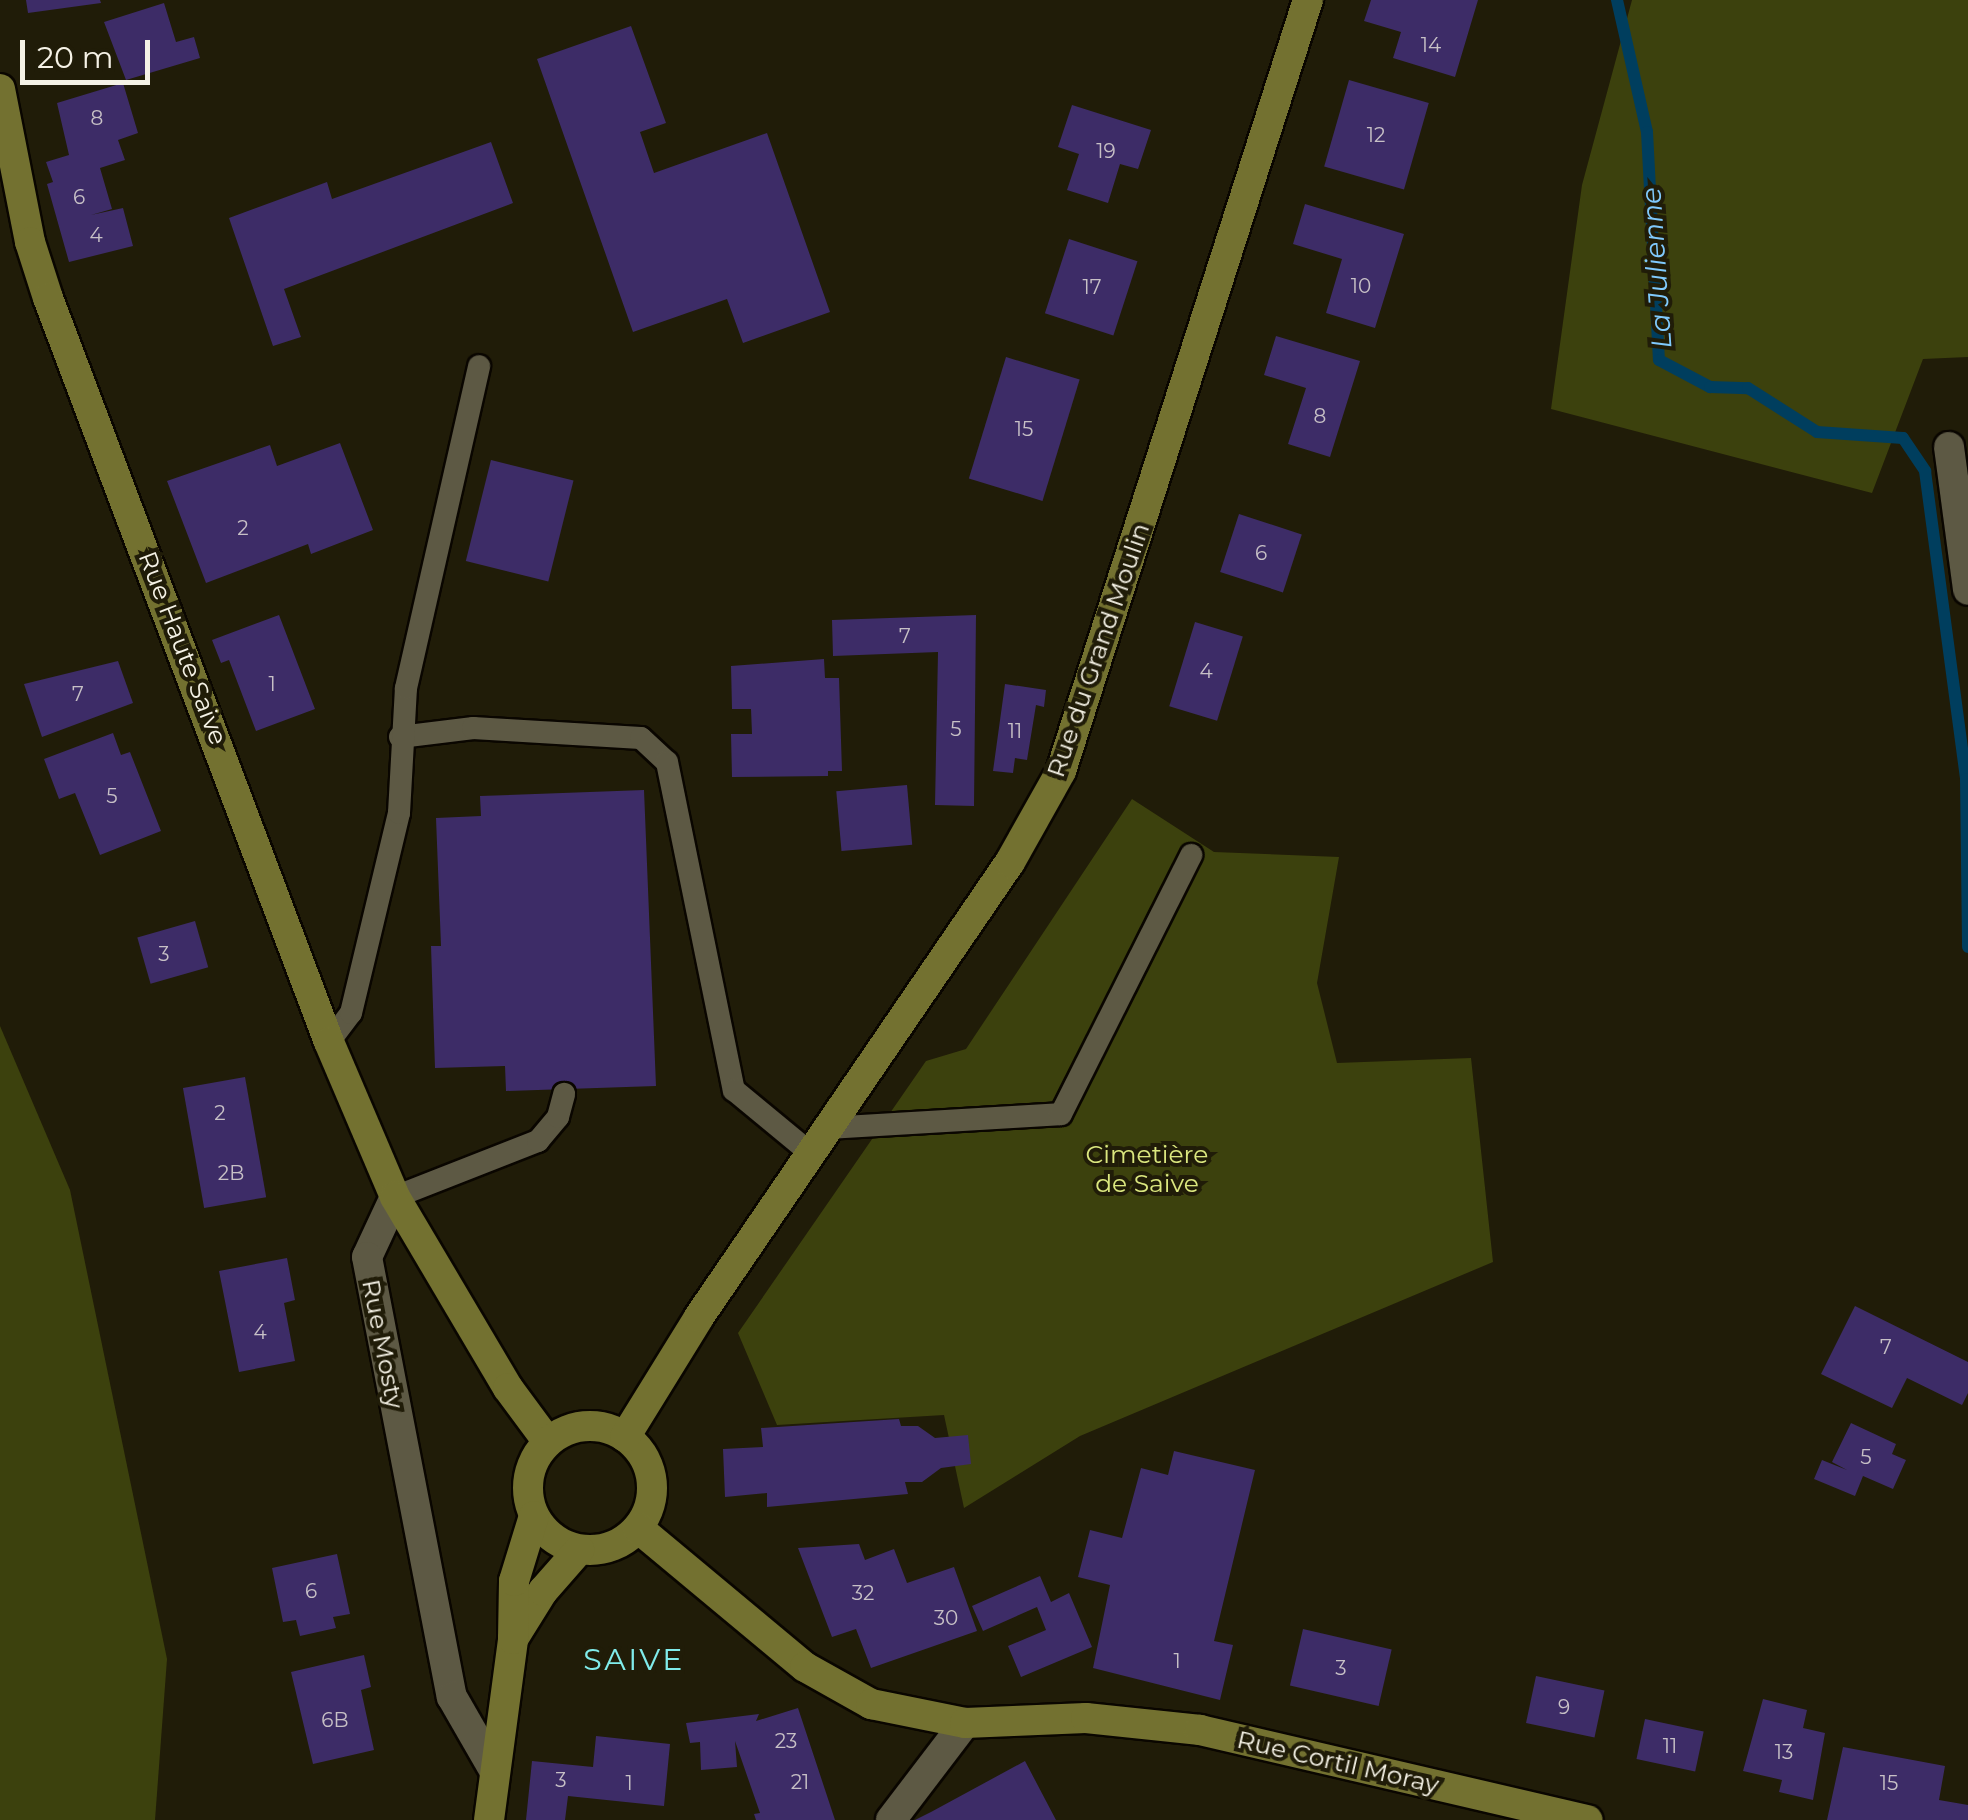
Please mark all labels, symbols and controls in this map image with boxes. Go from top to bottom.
scale bar [25,20,155,82]
house number: 14 [1421,33,1441,57]
text: 20 m [37,39,114,76]
house number: 8 [91,106,103,130]
house number: 12 [1367,123,1385,147]
house number: 19 [1096,139,1116,163]
house number: 6 [73,185,85,209]
water label: La Julienne [1634,186,1678,350]
house number: 4 [89,223,103,247]
house number: 10 [1351,274,1371,298]
house number: 17 [1083,275,1101,299]
house number: 8 [1314,404,1326,428]
house number: 15 [1015,417,1033,441]
house number: 2 [237,516,249,540]
street label: Rue du Grand Moulin [1040,519,1156,781]
house number: 6 [1255,541,1267,565]
street label: Rue Haute Saive [132,547,234,749]
house number: 7 [899,624,911,648]
house number: 4 [1199,659,1213,683]
house number: 1 [268,672,276,696]
house number: 7 [72,682,84,706]
house number: 5 [950,717,962,741]
house number: 11 [1008,719,1022,743]
house number: 5 [106,784,118,808]
house number: 3 [158,942,170,966]
house number: 2 [214,1101,226,1125]
park label: Cimetière de Saive [1086,1140,1208,1199]
house number: 2B [218,1161,244,1185]
street label: Rue Mosty [356,1277,410,1411]
house number: 4 [253,1320,267,1344]
house number: 7 [1880,1335,1892,1359]
house number: 5 [1860,1445,1872,1469]
house number: 6 [305,1579,317,1603]
house number: 32 [852,1581,874,1605]
house number: 30 [934,1606,958,1630]
district label: SAIVE [583,1642,685,1678]
house number: 1 [1173,1649,1181,1673]
house number: 3 [1335,1656,1347,1680]
house number: 9 [1558,1695,1570,1719]
house number: 6B [321,1708,349,1732]
street label: Rue Cortil Moray [1234,1724,1442,1800]
house number: 23 [775,1729,797,1753]
house number: 11 [1663,1734,1677,1758]
house number: 13 [1775,1740,1793,1764]
house number: 3 [555,1768,567,1792]
house number: 21 [791,1770,809,1794]
house number: 1 [625,1771,633,1795]
house number: 15 [1880,1771,1898,1795]

